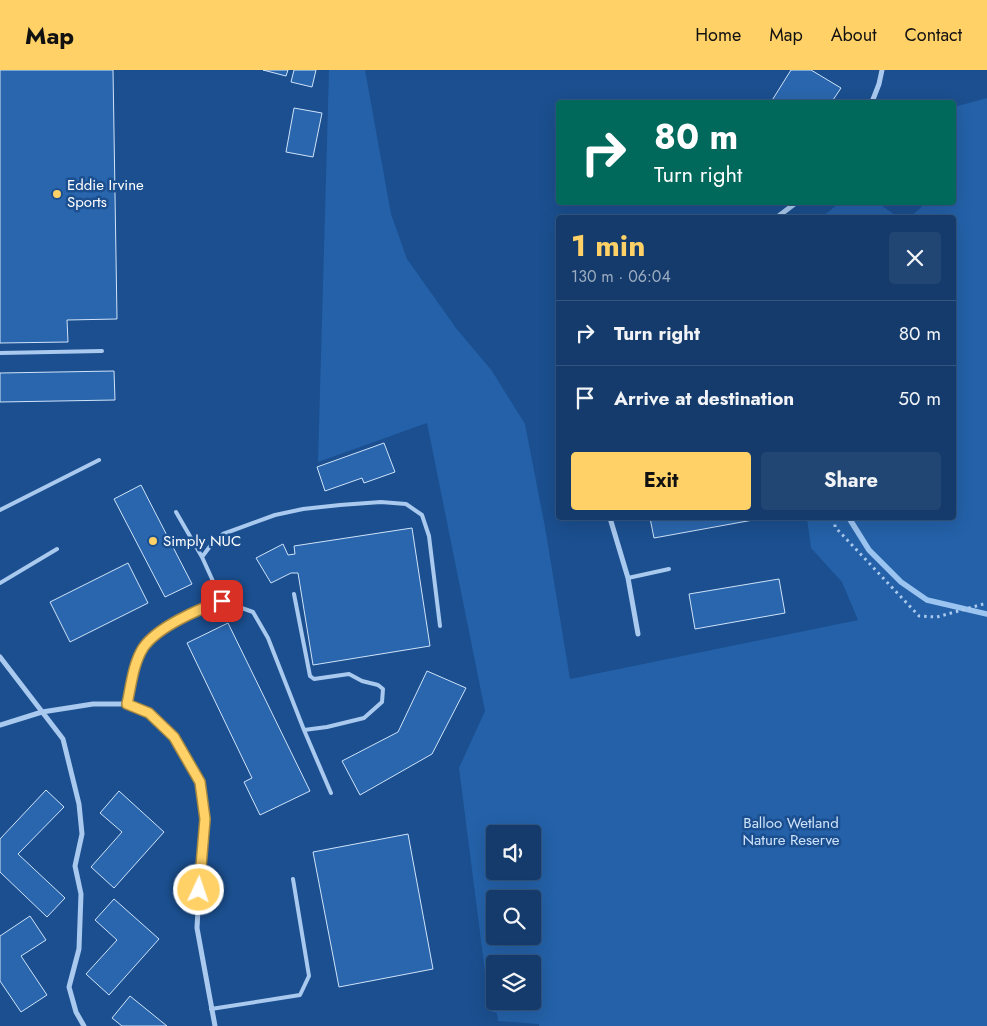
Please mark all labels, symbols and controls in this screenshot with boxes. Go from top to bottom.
text: Map [25,18,74,53]
text: Home [695,22,741,48]
text: Map [769,22,803,48]
text: About [831,22,876,48]
text: Contact [904,22,962,48]
text: 80 m [654,112,738,162]
icon: right [571,120,636,185]
text: Turn right [654,158,742,190]
place label: Eddie Irvine Sports [67,174,144,213]
marker: Eddie Irvine Sports [51,188,63,200]
text: 1 min [571,224,645,267]
button: close [889,232,941,284]
text: 130 m · 06:04 [571,265,671,288]
icon: right [571,319,599,347]
text: Turn right [614,320,700,347]
text: 80 m [899,320,941,347]
icon: arrive [571,384,599,412]
text: Arrive at destination [614,385,794,412]
text: 50 m [898,385,941,412]
button: Exit [571,452,751,510]
button: Share [761,452,941,510]
place label: Simply NUC [163,530,241,552]
marker: Simply NUC [147,535,159,547]
pin [201,580,243,622]
icon: arrive [208,587,236,615]
park label: Balloo Wetland Nature Reserve [742,812,840,851]
map controls [486,825,541,1010]
button: sound [486,825,541,880]
position arrow [172,863,224,915]
button: search [486,890,541,945]
button: layers [486,955,541,1010]

